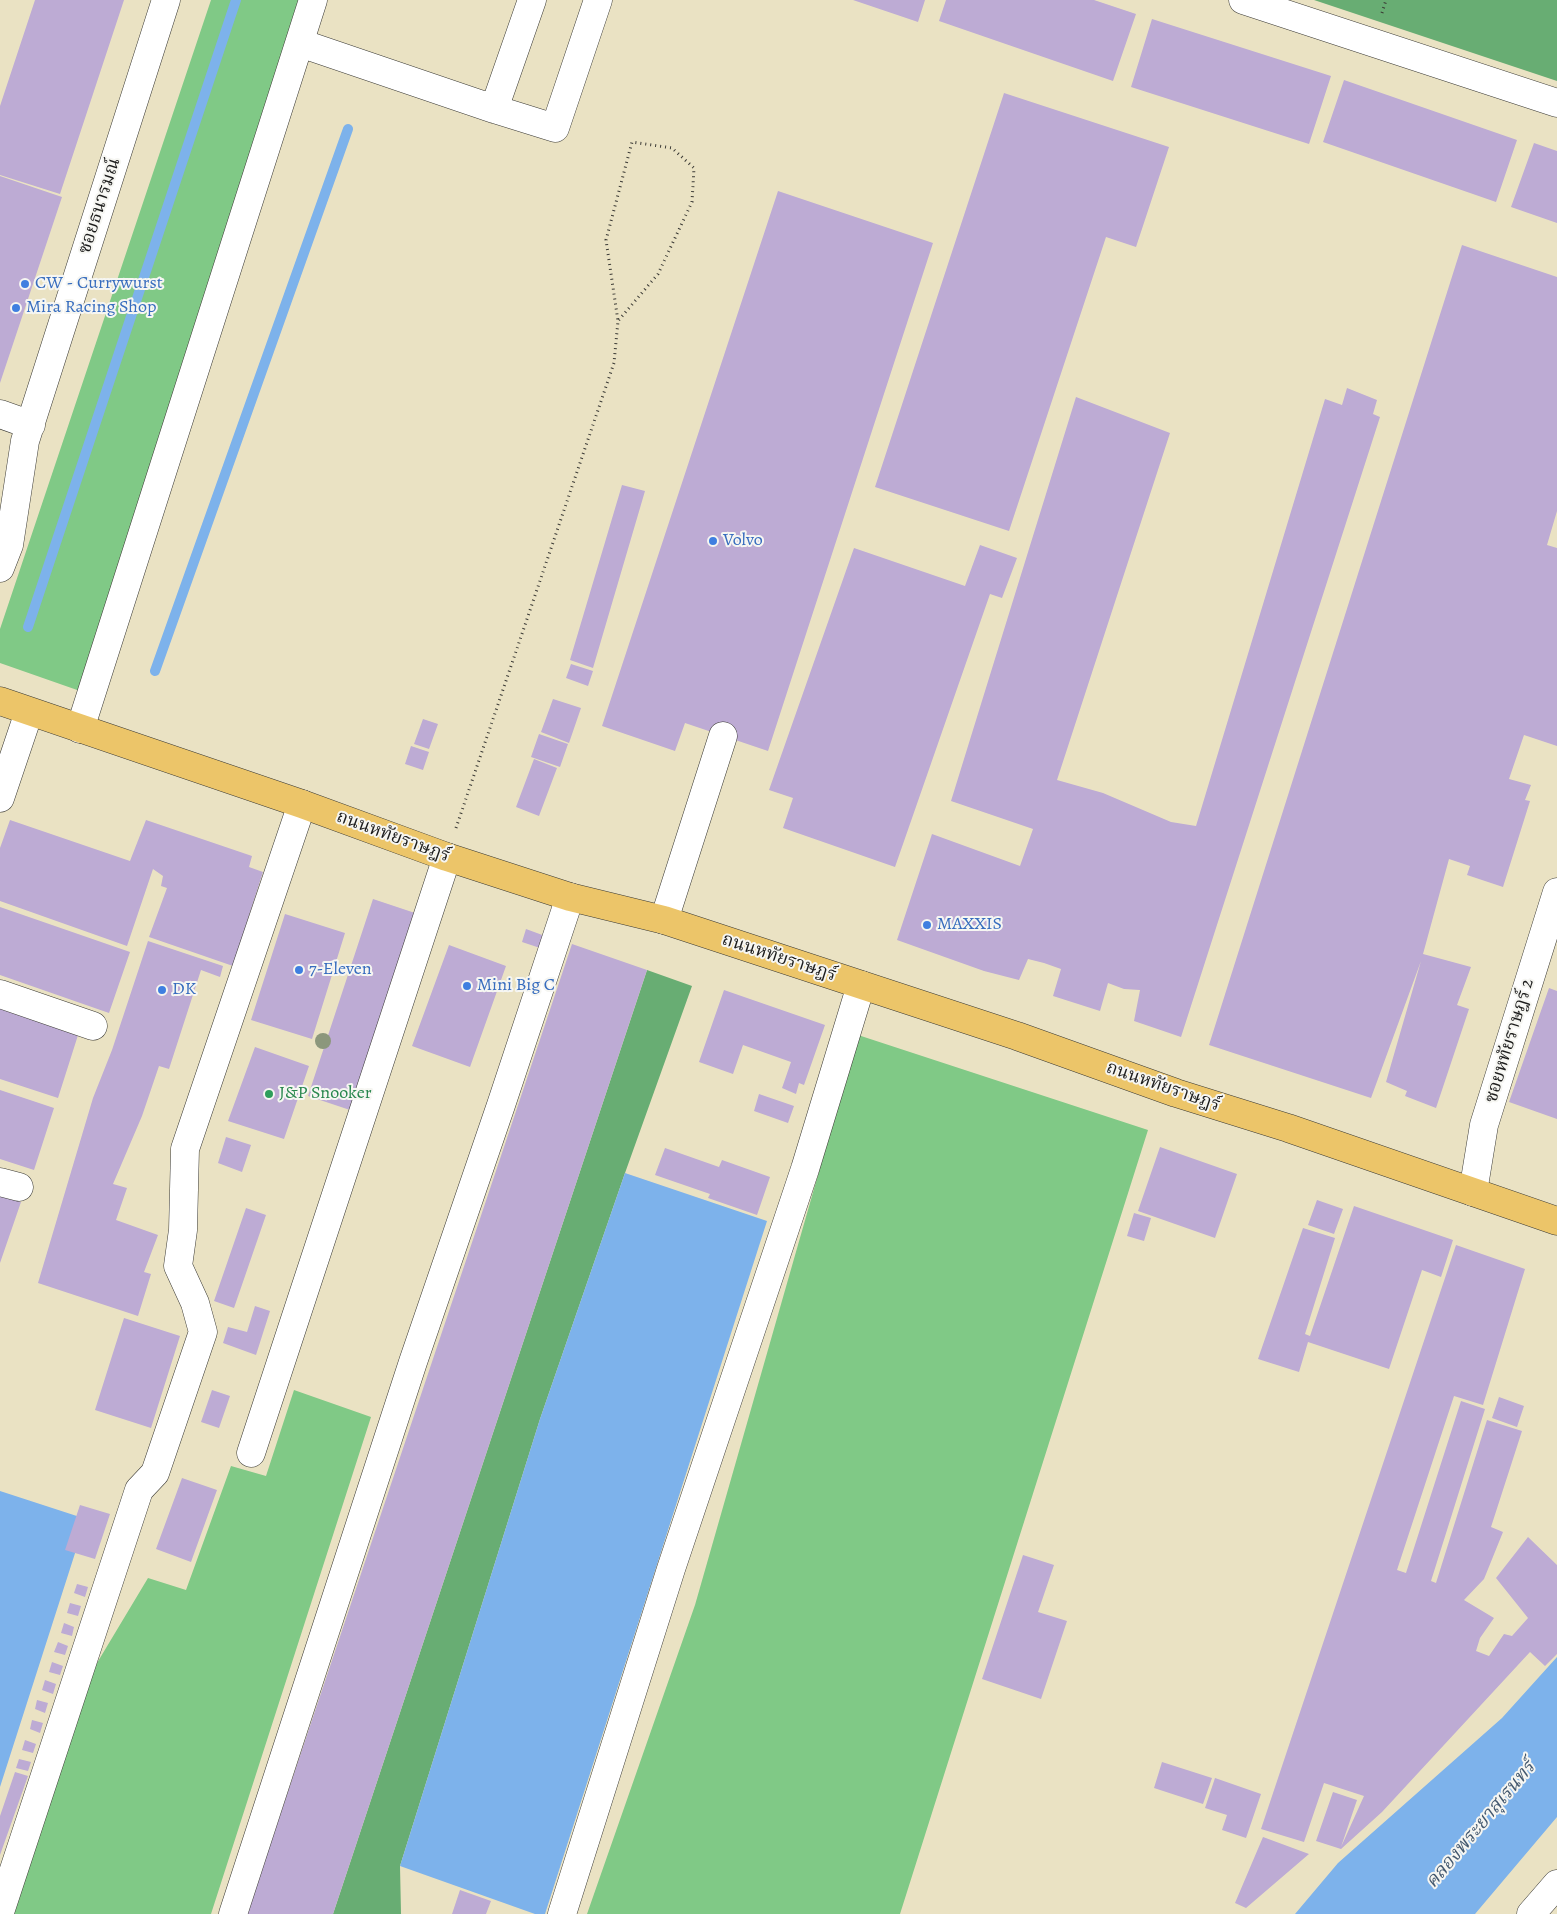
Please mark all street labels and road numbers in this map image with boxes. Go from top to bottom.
street label: ซอยธนารมณ์ [74,155,126,257]
street label: ถนนหทัยราษฎร์ [333,806,453,868]
street label: ถนนหทัยราษฎร์ [719,929,839,987]
street label: ซอยหทัยราษฎร์ 2 [1481,976,1539,1106]
street label: ถนนหทัยราษฎร์ [1103,1057,1223,1117]

